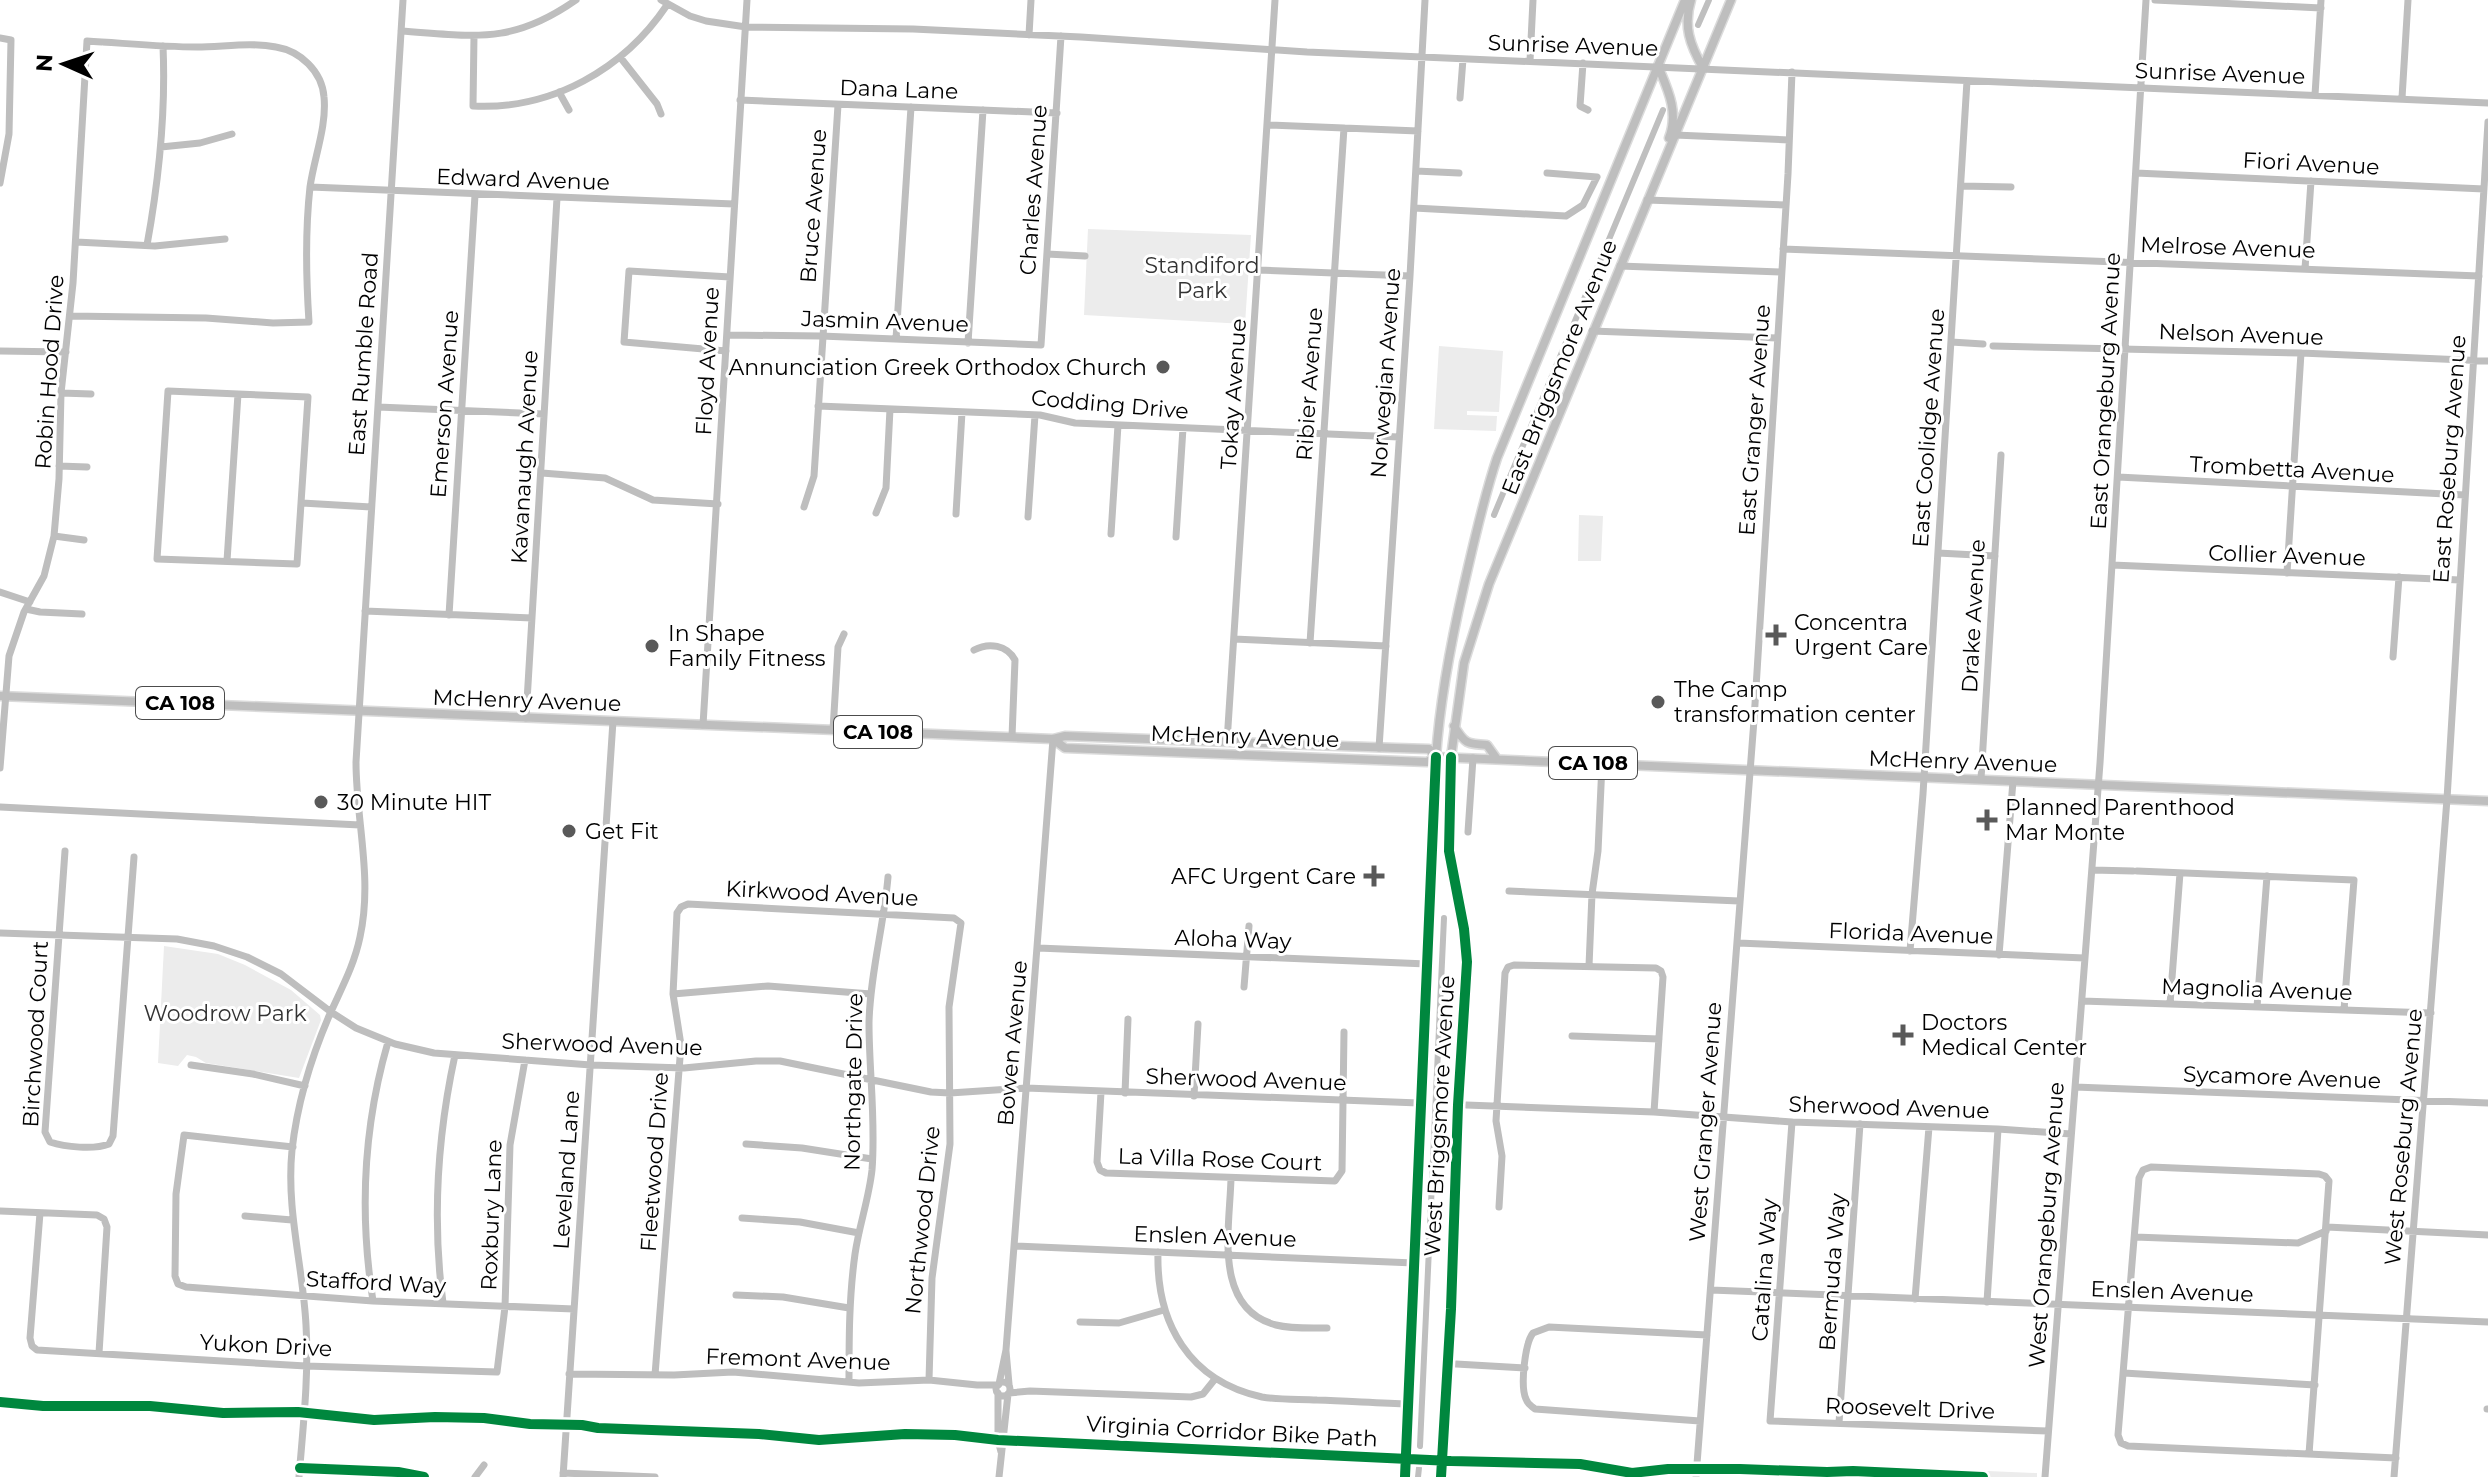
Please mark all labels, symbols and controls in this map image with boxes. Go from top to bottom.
north arrow [24,24,104,104]
street label: Sunrise Avenue [1487,29,1659,62]
text: N [31,53,58,73]
street label: Sunrise Avenue [2134,57,2306,90]
street label: Dana Lane [839,74,959,105]
street label: Charles Avenue [1014,104,1053,276]
street label: Bruce Avenue [795,128,832,284]
street label: Fiori Avenue [2242,146,2380,181]
street label: Edward Avenue [436,163,610,196]
street label: Melrose Avenue [2140,231,2316,264]
street label: East Briggsmore Avenue [1496,236,1623,499]
street label: East Rumble Road [343,251,384,457]
park label: Standiford Park [1144,252,1260,304]
street label: East Orangeburg Avenue [2085,252,2126,530]
street label: Norwegian Avenue [1365,267,1406,479]
street label: Robin Hood Drive [29,274,70,470]
street label: Floyd Avenue [690,286,725,436]
street label: East Granger Avenue [1733,304,1776,537]
street label: Jasmin Avenue [800,305,969,338]
street label: Ribier Avenue [1291,306,1328,462]
street label: East Coolidge Avenue [1907,308,1950,548]
street label: Emerson Avenue [424,309,465,499]
street label: Tokay Avenue [1215,318,1252,471]
street label: Nelson Avenue [2158,318,2324,351]
street label: East Roseburg Avenue [2427,334,2472,584]
street label: Kavanaugh Avenue [505,349,544,565]
place label: Annunciation Greek Orthodox Church [728,354,1147,381]
marker: Annunciation Greek Orthodox Church [1154,358,1172,376]
street label: Codding Drive [1030,384,1190,425]
street label: Trombetta Avenue [2189,451,2395,488]
street label: Drake Avenue [1956,538,1991,694]
street label: Collier Avenue [2208,539,2366,572]
place label: Concentra Urgent Care [1794,609,1928,661]
place label: In Shape Family Fitness [668,620,826,672]
marker: Concentra Urgent Care [1765,624,1787,646]
marker: In Shape Family Fitness [643,637,661,655]
place label: The Camp transformation center [1674,676,1916,728]
street label: McHenry Avenue [432,684,622,717]
road number: CA 108 [136,687,224,719]
marker: The Camp transformation center [1649,693,1667,711]
road number: CA 108 [834,716,922,748]
street label: McHenry Avenue [1150,720,1340,753]
street label: McHenry Avenue [1868,745,2058,778]
road number: CA 108 [1549,747,1637,779]
place label: 30 Minute HIT [337,789,491,816]
marker: 30 Minute HIT [312,793,330,811]
place label: Planned Parenthood Mar Monte [2005,794,2235,846]
marker: Planned Parenthood Mar Monte [1976,809,1998,831]
place label: Get Fit [585,818,659,845]
marker: Get Fit [560,822,578,840]
place label: AFC Urgent Care [1171,863,1356,890]
marker: AFC Urgent Care [1363,865,1385,887]
street label: Kirkwood Avenue [725,875,919,912]
street label: Florida Avenue [1828,917,1994,950]
street label: Aloha Way [1174,924,1292,955]
street label: Birchwood Court [17,940,54,1128]
street label: Bowen Avenue [992,959,1033,1127]
street label: Magnolia Avenue [2161,973,2353,1006]
street label: West Briggsmore Avenue [1419,975,1460,1257]
street label: Northgate Drive [838,993,869,1171]
park label: Woodrow Park [143,1000,307,1027]
street label: West Granger Avenue [1684,1001,1727,1243]
street label: West Roseburg Avenue [2379,1007,2428,1267]
place label: Doctors Medical Center [1921,1009,2087,1061]
marker: Doctors Medical Center [1892,1024,1914,1046]
street label: Sherwood Avenue [501,1027,703,1062]
street label: Sycamore Avenue [2182,1061,2382,1094]
street label: Sherwood Avenue [1145,1062,1347,1097]
street label: Fleetwood Drive [635,1071,674,1253]
street label: West Orangeburg Avenue [2023,1081,2070,1369]
street label: Leveland Lane [547,1090,586,1250]
street label: Sherwood Avenue [1788,1090,1990,1125]
street label: Northwood Drive [899,1124,946,1316]
street label: Roxbury Lane [475,1139,508,1291]
street label: La Villa Rose Court [1117,1142,1323,1177]
street label: Bermuda Way [1814,1192,1851,1352]
street label: Catalina Way [1746,1198,1783,1342]
street label: Enslen Avenue [1133,1220,1297,1253]
street label: Stafford Way [305,1265,447,1300]
street label: Enslen Avenue [2090,1275,2254,1308]
street label: Yukon Drive [199,1329,333,1362]
street label: Fremont Avenue [705,1343,891,1376]
street label: Roosevelt Drive [1824,1392,1996,1425]
street label: Virginia Corridor Bike Path [1086,1410,1378,1453]

